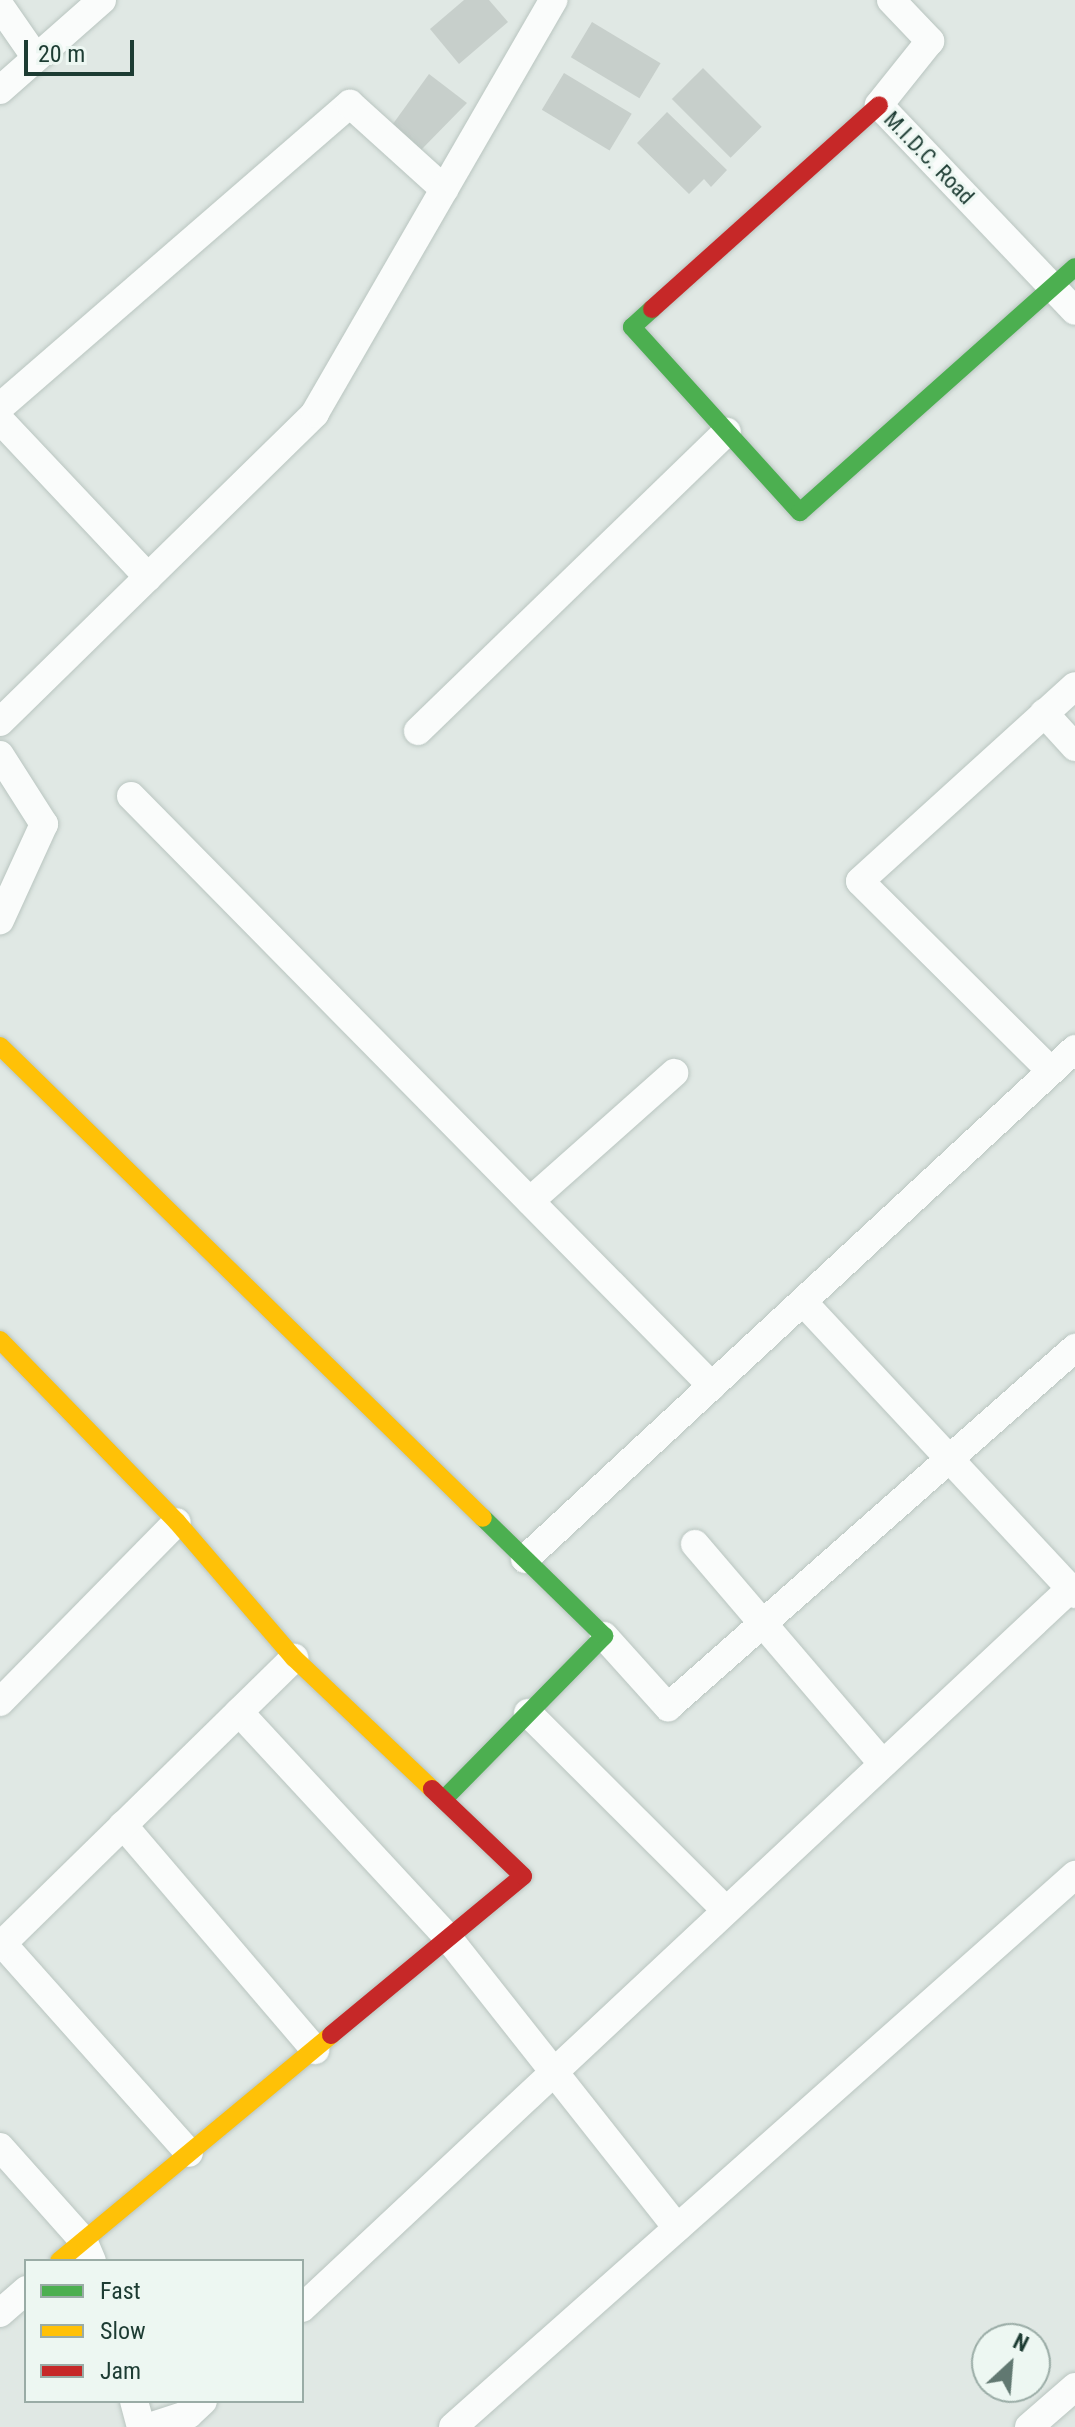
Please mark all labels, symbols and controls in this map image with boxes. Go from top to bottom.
scale bar [28,24,138,74]
text: 20 m [38,40,85,68]
street label: M.I.D.C. Road [878,106,980,210]
legend [24,2259,304,2403]
text: Fast [100,2277,141,2305]
text: Slow [100,2317,146,2345]
north arrow [971,2323,1051,2403]
text: N [1009,2329,1032,2357]
text: Jam [100,2357,141,2385]

